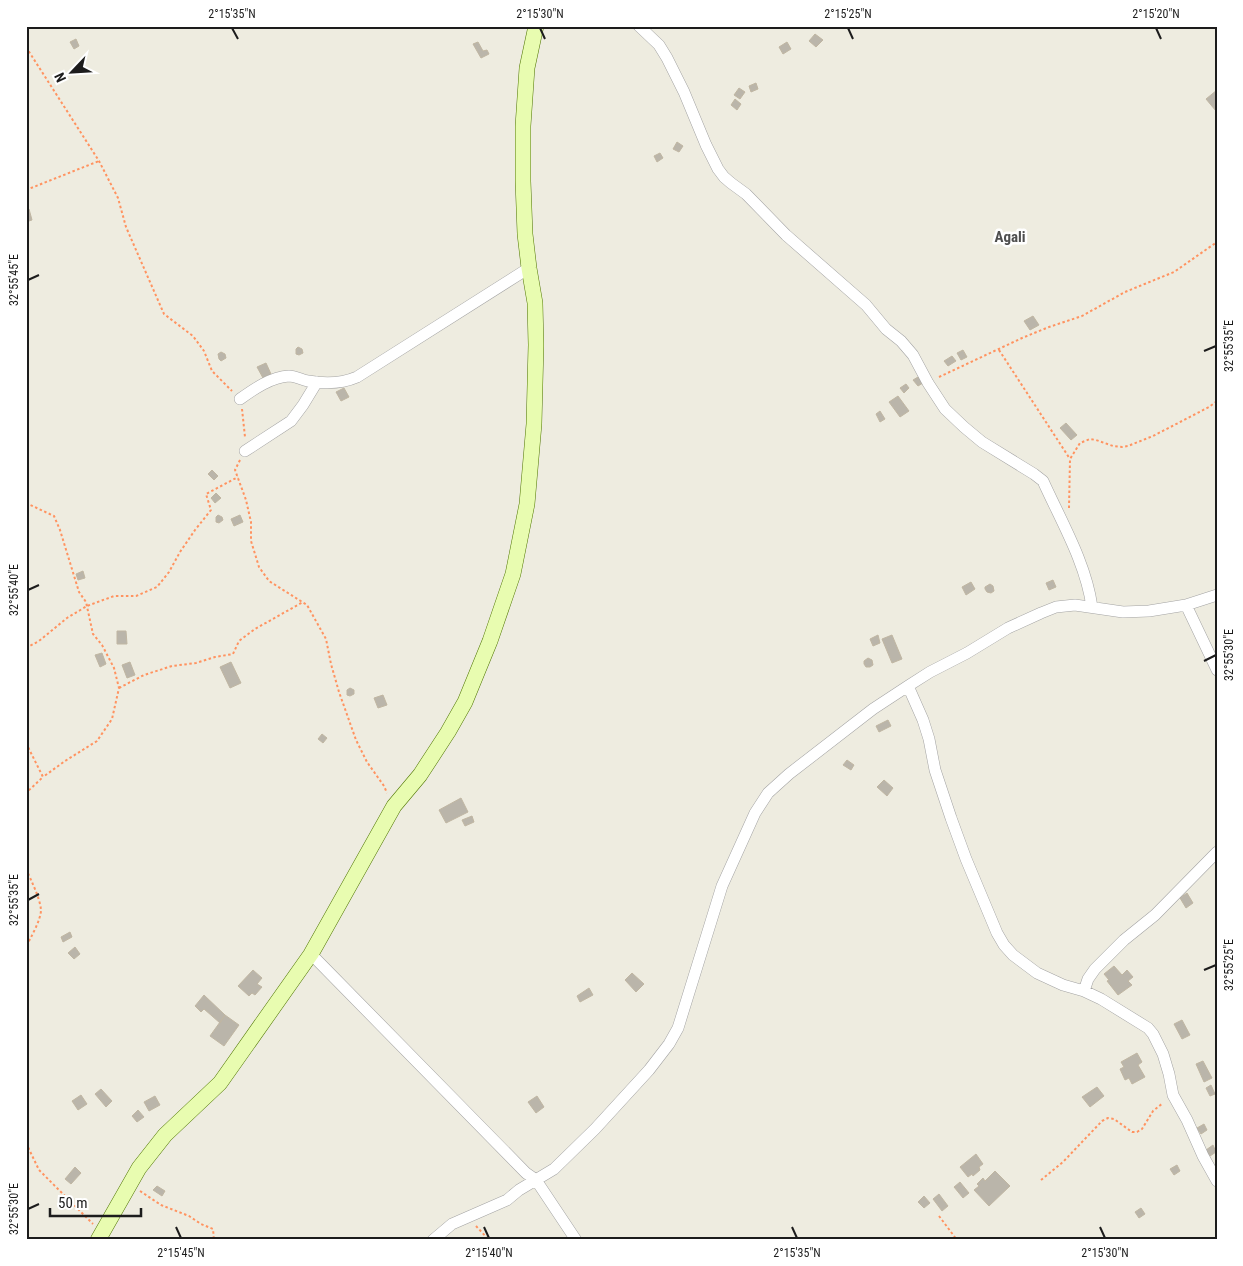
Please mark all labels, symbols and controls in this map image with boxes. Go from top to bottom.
text: 2°15'35"N [208,7,256,21]
text: 2°15'30"N [516,7,564,21]
text: 2°15'25"N [824,7,872,21]
text: 2°15'20"N [1132,7,1180,21]
north arrow [48,48,98,98]
text: N [51,70,69,85]
district label: Agali [994,228,1026,246]
text: 32°55'45"E [7,254,21,306]
text: 32°55'35"E [1222,320,1236,372]
text: 32°55'40"E [7,564,21,616]
text: 32°55'30"E [1222,629,1236,681]
text: 32°55'35"E [7,874,21,926]
text: 32°55'25"E [1222,939,1236,991]
text: 32°55'30"E [7,1183,21,1235]
scale bar [50,1186,141,1218]
text: 50 m [58,1194,88,1212]
text: 2°15'45"N [157,1246,205,1260]
text: 2°15'40"N [465,1246,513,1260]
text: 2°15'35"N [773,1246,821,1260]
text: 2°15'30"N [1081,1246,1129,1260]

